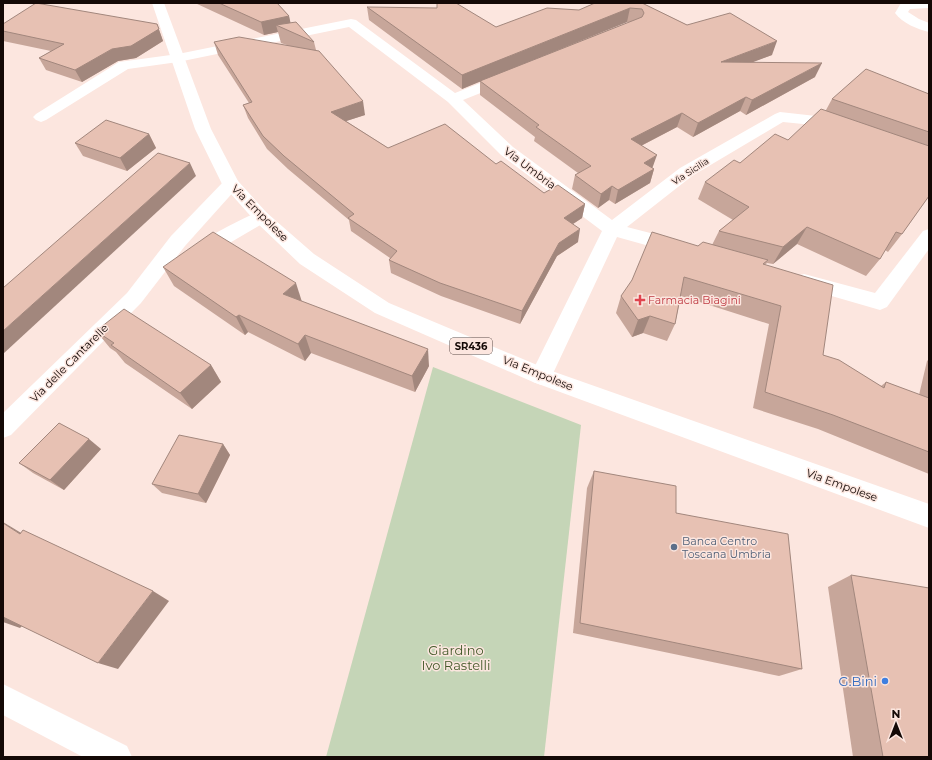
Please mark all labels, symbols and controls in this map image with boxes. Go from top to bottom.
street label: Via Umbria [501,144,559,192]
street label: Via Sicilia [669,155,711,187]
street label: Via Empolese [229,182,292,245]
place label: Farmacia Biagini [648,293,741,307]
marker: Farmacia Biagini [635,295,645,305]
street label: Via delle Cantarelle [27,321,111,405]
road number: SR436 [450,338,492,354]
street label: Via Empolese [501,352,576,394]
street label: Via Empolese [804,466,880,504]
place label: Banca Centro Toscana Umbria [682,534,771,561]
marker: Banca Centro Toscana Umbria [669,542,679,552]
park label: Giardino Ivo Rastelli [421,642,491,673]
place label: G.Bini [838,673,877,689]
marker: G.Bini [880,676,890,686]
north arrow [876,704,916,744]
text: N [892,707,900,721]

